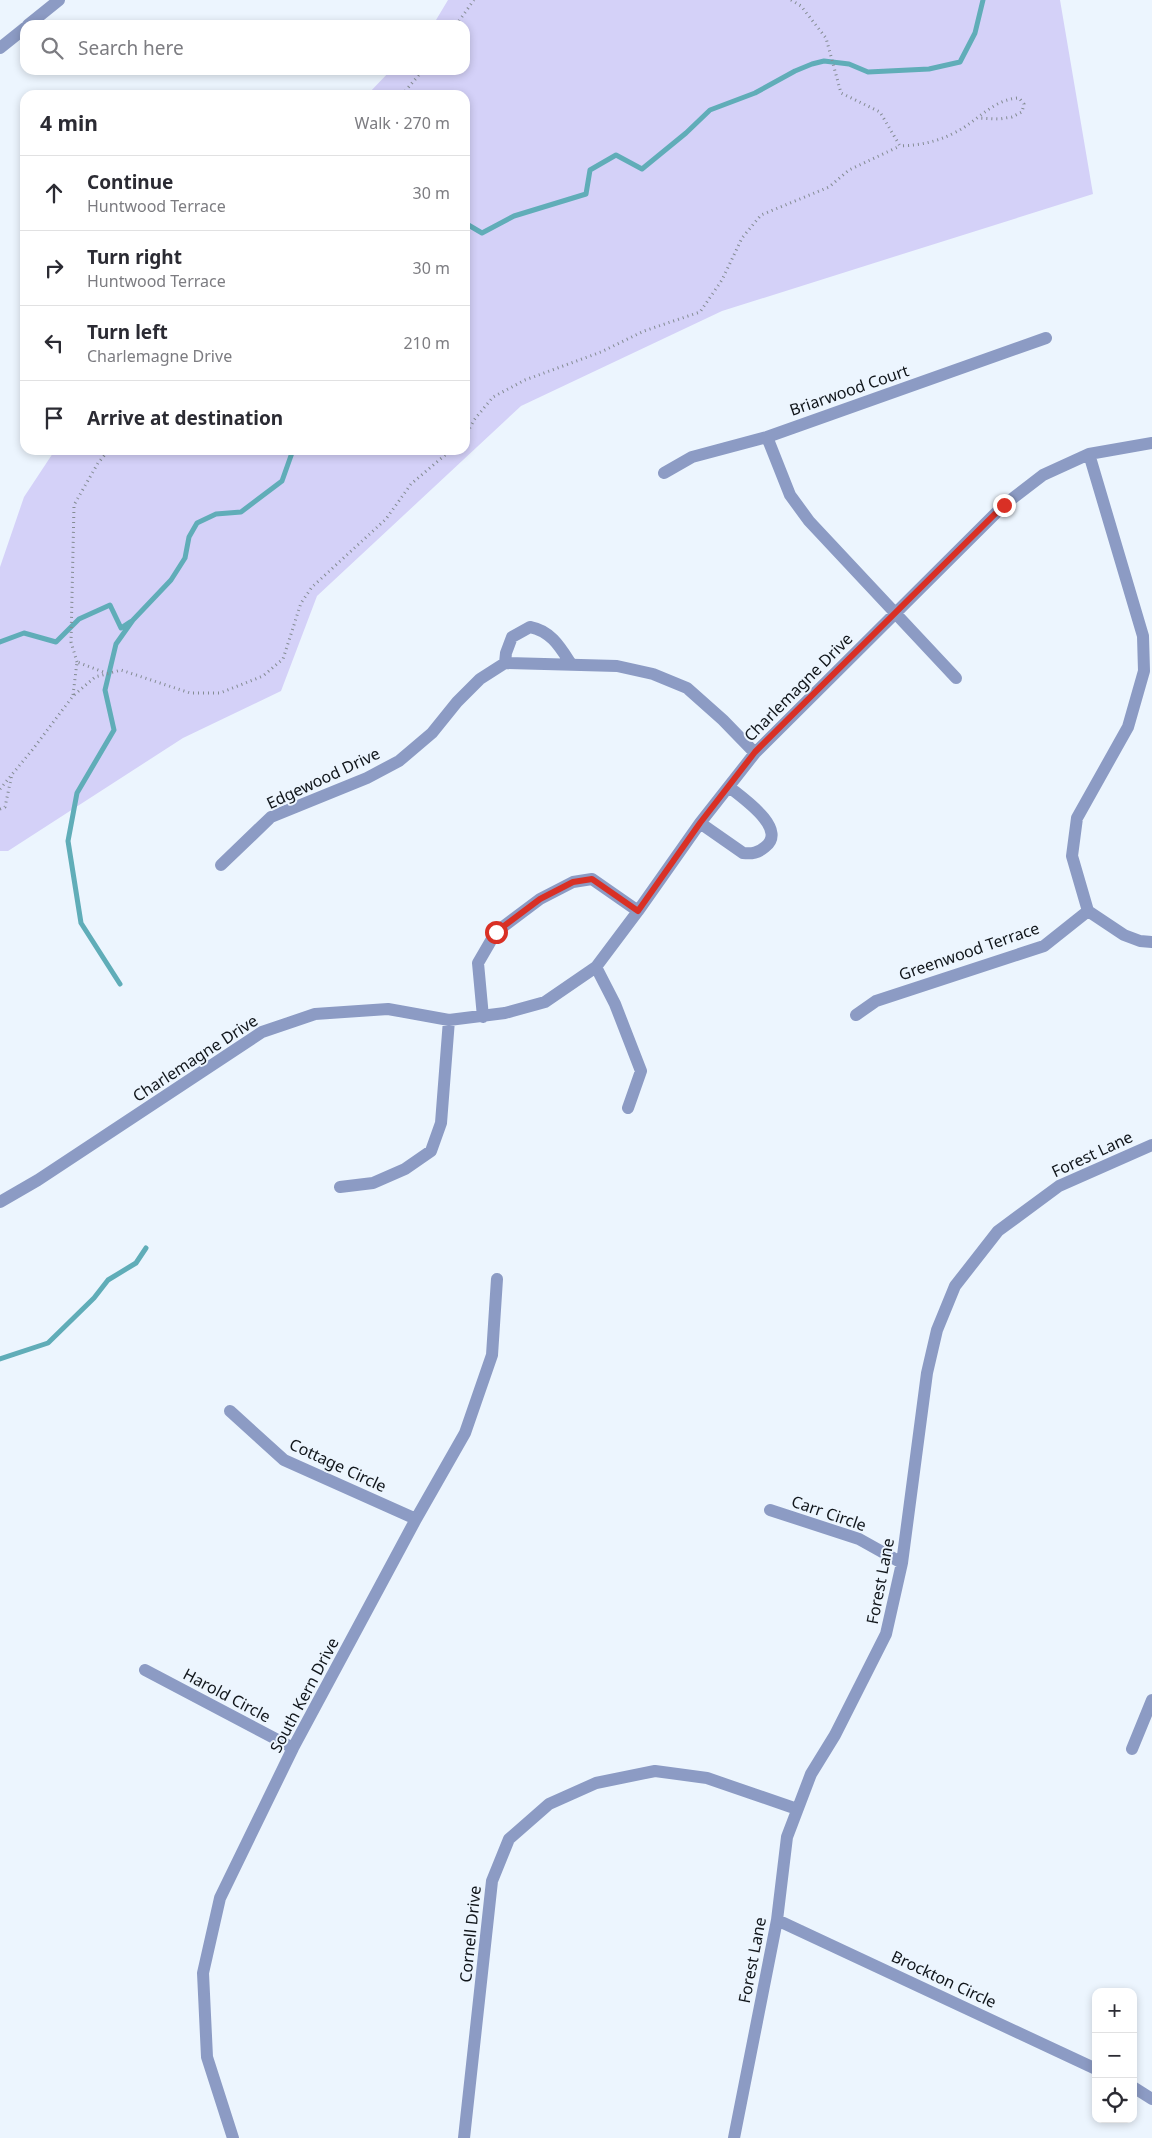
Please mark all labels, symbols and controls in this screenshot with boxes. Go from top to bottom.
search box [20,20,470,75]
icon: search [38,34,66,62]
text: Search here [78,35,184,61]
text: 4 min [40,109,98,137]
text: Walk · 270 m [355,112,450,134]
text: Continue [87,169,173,195]
icon: ahead [40,179,68,207]
text: 30 m [413,182,450,204]
text: Huntwood Terrace [87,195,226,217]
text: Turn right [87,244,182,270]
icon: right [40,254,68,282]
text: 30 m [413,257,450,279]
text: Huntwood Terrace [87,270,226,292]
text: Turn left [87,319,168,345]
icon: left [40,329,68,357]
text: 210 m [403,332,450,354]
text: Charlemagne Drive [87,345,232,367]
street label: Briarwood Court [786,359,912,421]
icon: arrive [40,404,68,432]
text: Arrive at destination [87,405,283,431]
route end [993,494,1016,517]
street label: Charlemagne Drive [739,628,857,746]
street label: Edgewood Drive [263,742,383,814]
street label: Greenwood Terrace [896,917,1042,985]
route start [485,921,508,944]
street label: Charlemagne Drive [128,1009,262,1107]
street label: Forest Lane [1048,1126,1136,1182]
street label: Cottage Circle [286,1433,390,1497]
street label: Carr Circle [789,1490,869,1536]
street label: Forest Lane [861,1536,899,1626]
street label: South Kern Drive [264,1634,344,1756]
street label: Harold Circle [179,1663,275,1727]
street label: Cornell Drive [454,1884,486,1984]
street label: Forest Lane [733,1915,771,2005]
street label: Brockton Circle [888,1945,1000,2013]
map controls [1092,1988,1137,2123]
button: + [1092,1988,1137,2033]
button: − [1092,2033,1137,2078]
button: locate [1092,2078,1137,2123]

